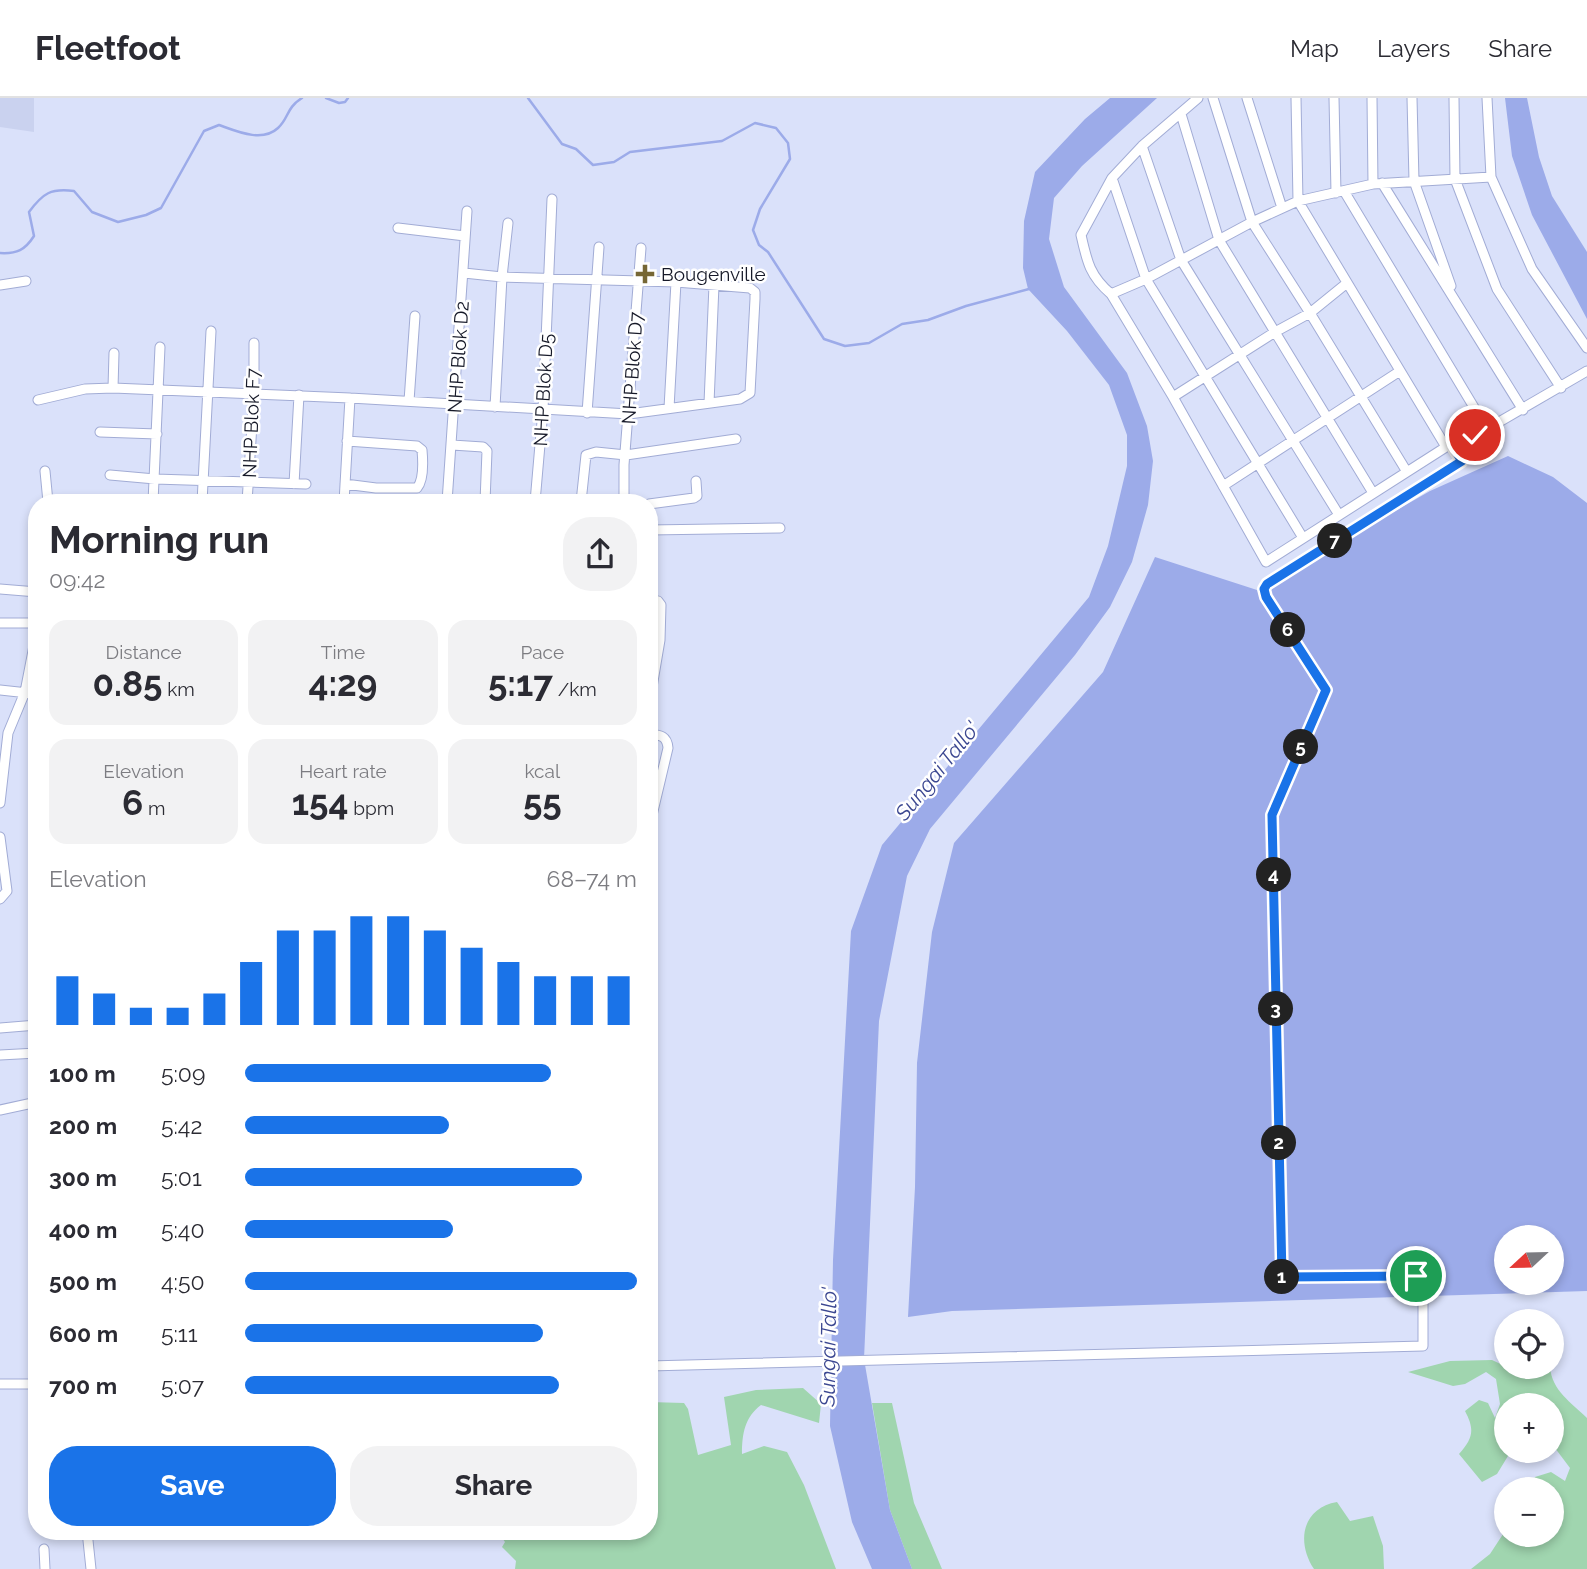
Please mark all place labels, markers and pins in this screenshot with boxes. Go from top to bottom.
place label: Bougenville [661,263,766,285]
marker: Bougenville [635,264,655,284]
pin [1445,405,1505,465]
pin: 7 [1318,524,1352,558]
pin: 6 [1270,612,1306,648]
pin: 5 [1284,730,1318,764]
pin: 4 [1256,858,1292,892]
pin: 3 [1258,992,1294,1026]
pin: 2 [1262,1126,1296,1160]
pin [1386,1246,1446,1306]
pin: 1 [1264,1260,1300,1294]

